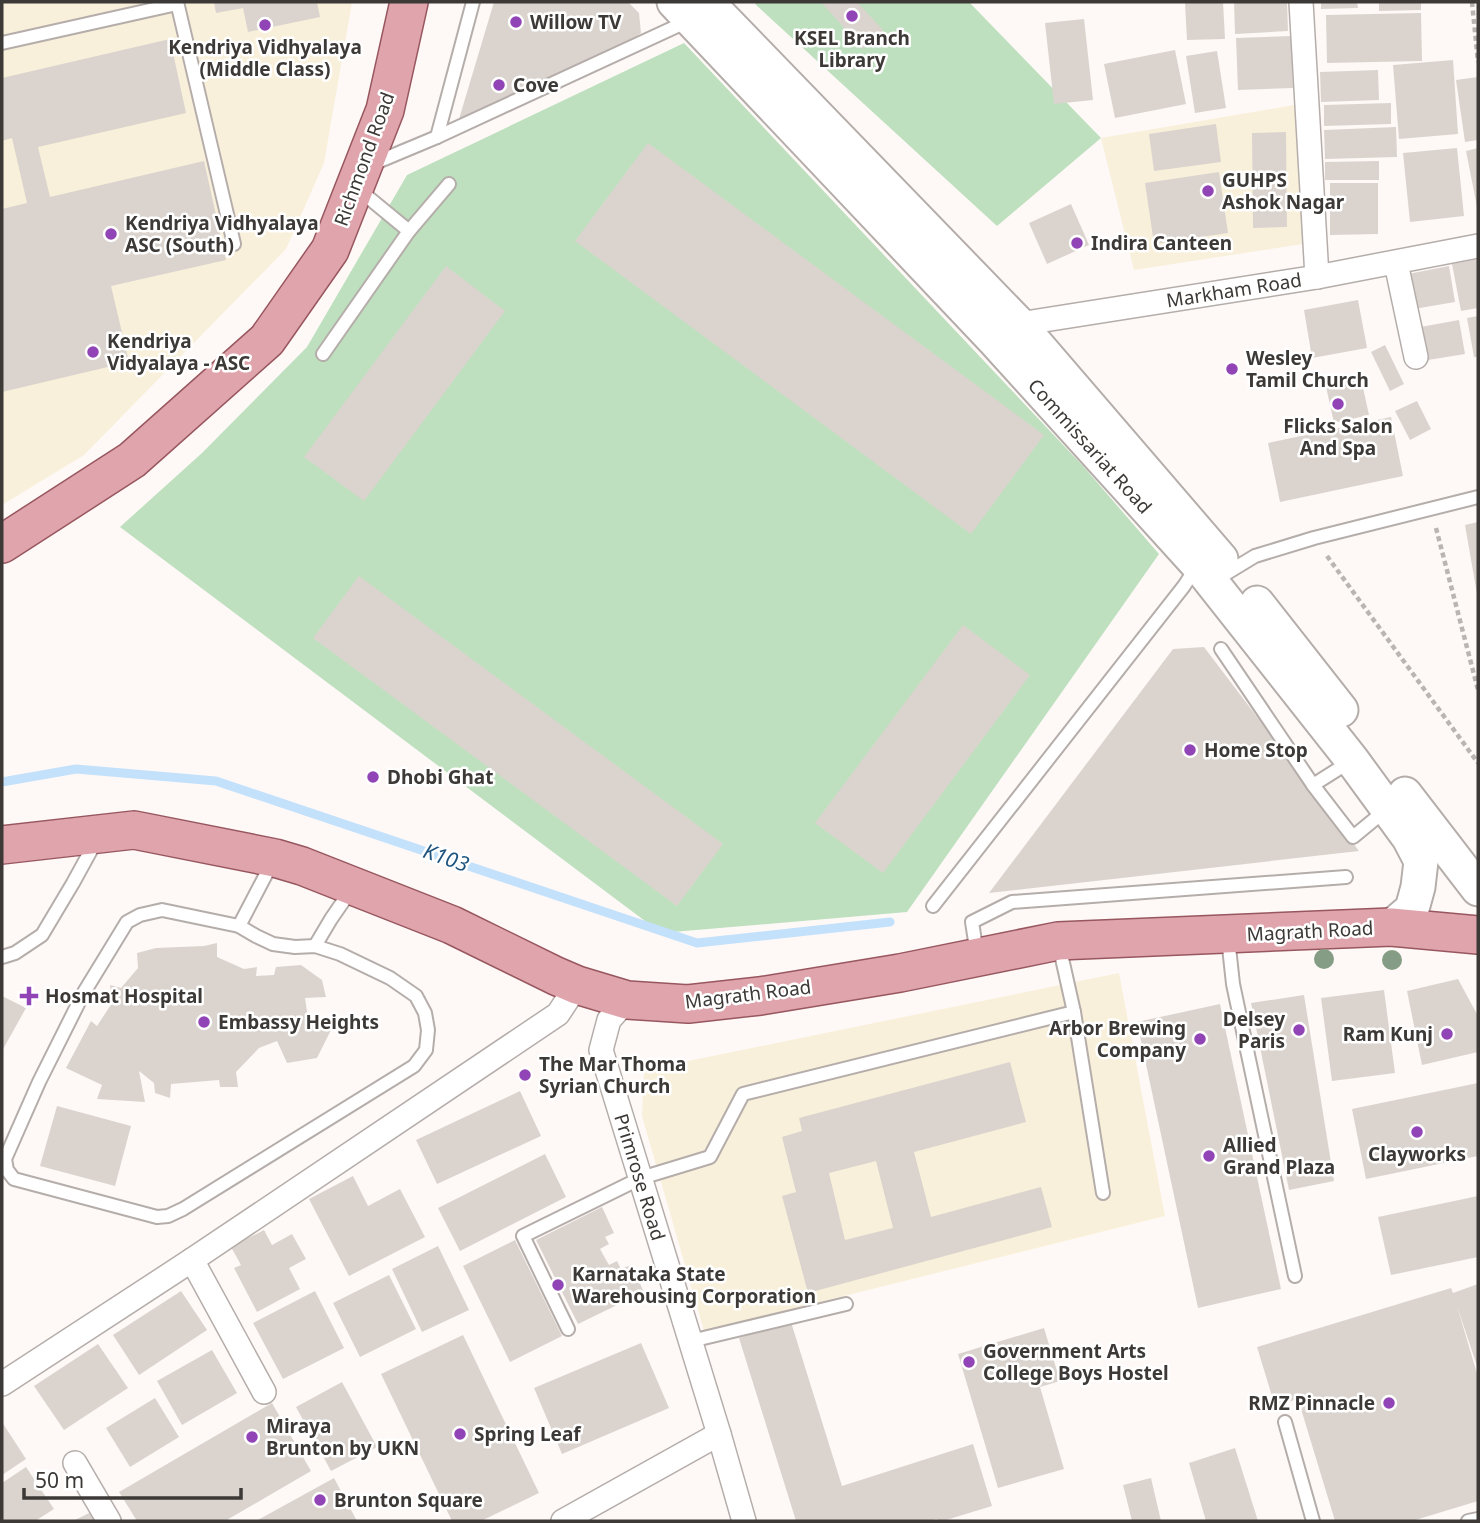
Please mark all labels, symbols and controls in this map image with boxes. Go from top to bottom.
marker: KSEL Branch Library [844,8,860,24]
place label: Willow TV [530,9,622,35]
marker: Willow TV [508,14,524,30]
marker: Kendriya Vidhyalaya (Middle Class) [257,17,273,33]
place label: KSEL Branch Library [794,25,910,73]
place label: Kendriya Vidhyalaya (Middle Class) [168,34,362,82]
place label: Cove [513,72,559,98]
marker: Cove [491,77,507,93]
street label: Richmond Road [328,88,400,230]
place label: GUHPS Ashok Nagar [1222,167,1345,215]
marker: GUHPS Ashok Nagar [1200,183,1216,199]
place label: Kendriya Vidhyalaya ASC (South) [125,210,319,258]
marker: Kendriya Vidhyalaya ASC (South) [103,226,119,242]
place label: Indira Canteen [1091,230,1232,256]
marker: Indira Canteen [1069,235,1085,251]
street label: Markham Road [1164,266,1304,314]
place label: Kendriya Vidyalaya - ASC [107,328,250,376]
marker: Kendriya Vidyalaya - ASC [85,344,101,360]
place label: Wesley Tamil Church [1246,345,1369,393]
marker: Wesley Tamil Church [1224,361,1240,377]
street label: Commissariat Road [1022,373,1158,519]
marker: Flicks Salon And Spa [1330,396,1346,412]
place label: Flicks Salon And Spa [1283,413,1393,461]
place label: Home Stop [1204,737,1308,763]
marker: Home Stop [1182,742,1198,758]
place label: Dhobi Ghat [387,764,494,790]
marker: Dhobi Ghat [365,769,381,785]
water label: K103 [420,836,473,878]
street label: Magrath Road [1246,915,1374,947]
street label: Magrath Road [683,973,813,1015]
place label: Hosmat Hospital [45,983,203,1009]
marker: Hosmat Hospital [19,986,39,1006]
place label: Delsey Paris [1223,1006,1285,1054]
place label: Embassy Heights [218,1009,379,1035]
marker: Embassy Heights [196,1014,212,1030]
place label: Arbor Brewing Company [1049,1015,1186,1063]
place label: Ram Kunj [1343,1021,1433,1047]
marker: Delsey Paris [1291,1022,1307,1038]
marker: Ram Kunj [1439,1026,1455,1042]
marker: Arbor Brewing Company [1192,1031,1208,1047]
place label: The Mar Thoma Syrian Church [539,1051,686,1099]
marker: The Mar Thoma Syrian Church [517,1067,533,1083]
street label: Primrose Road [608,1110,672,1244]
marker: Clayworks [1409,1124,1425,1140]
place label: Allied Grand Plaza [1223,1132,1335,1180]
place label: Clayworks [1368,1141,1466,1167]
marker: Allied Grand Plaza [1201,1148,1217,1164]
place label: Karnataka State Warehousing Corporation [572,1261,816,1309]
marker: Karnataka State Warehousing Corporation [550,1277,566,1293]
place label: Government Arts College Boys Hostel [983,1338,1169,1386]
marker: Government Arts College Boys Hostel [961,1354,977,1370]
place label: RMZ Pinnacle [1248,1390,1375,1416]
marker: RMZ Pinnacle [1381,1395,1397,1411]
place label: Miraya Brunton by UKN [266,1413,419,1461]
place label: Spring Leaf [474,1421,582,1447]
marker: Spring Leaf [452,1426,468,1442]
marker: Miraya Brunton by UKN [244,1429,260,1445]
scale bar [24,1456,242,1500]
text: 50 m [35,1466,84,1494]
place label: Brunton Square [334,1487,483,1513]
marker: Brunton Square [312,1492,328,1508]

